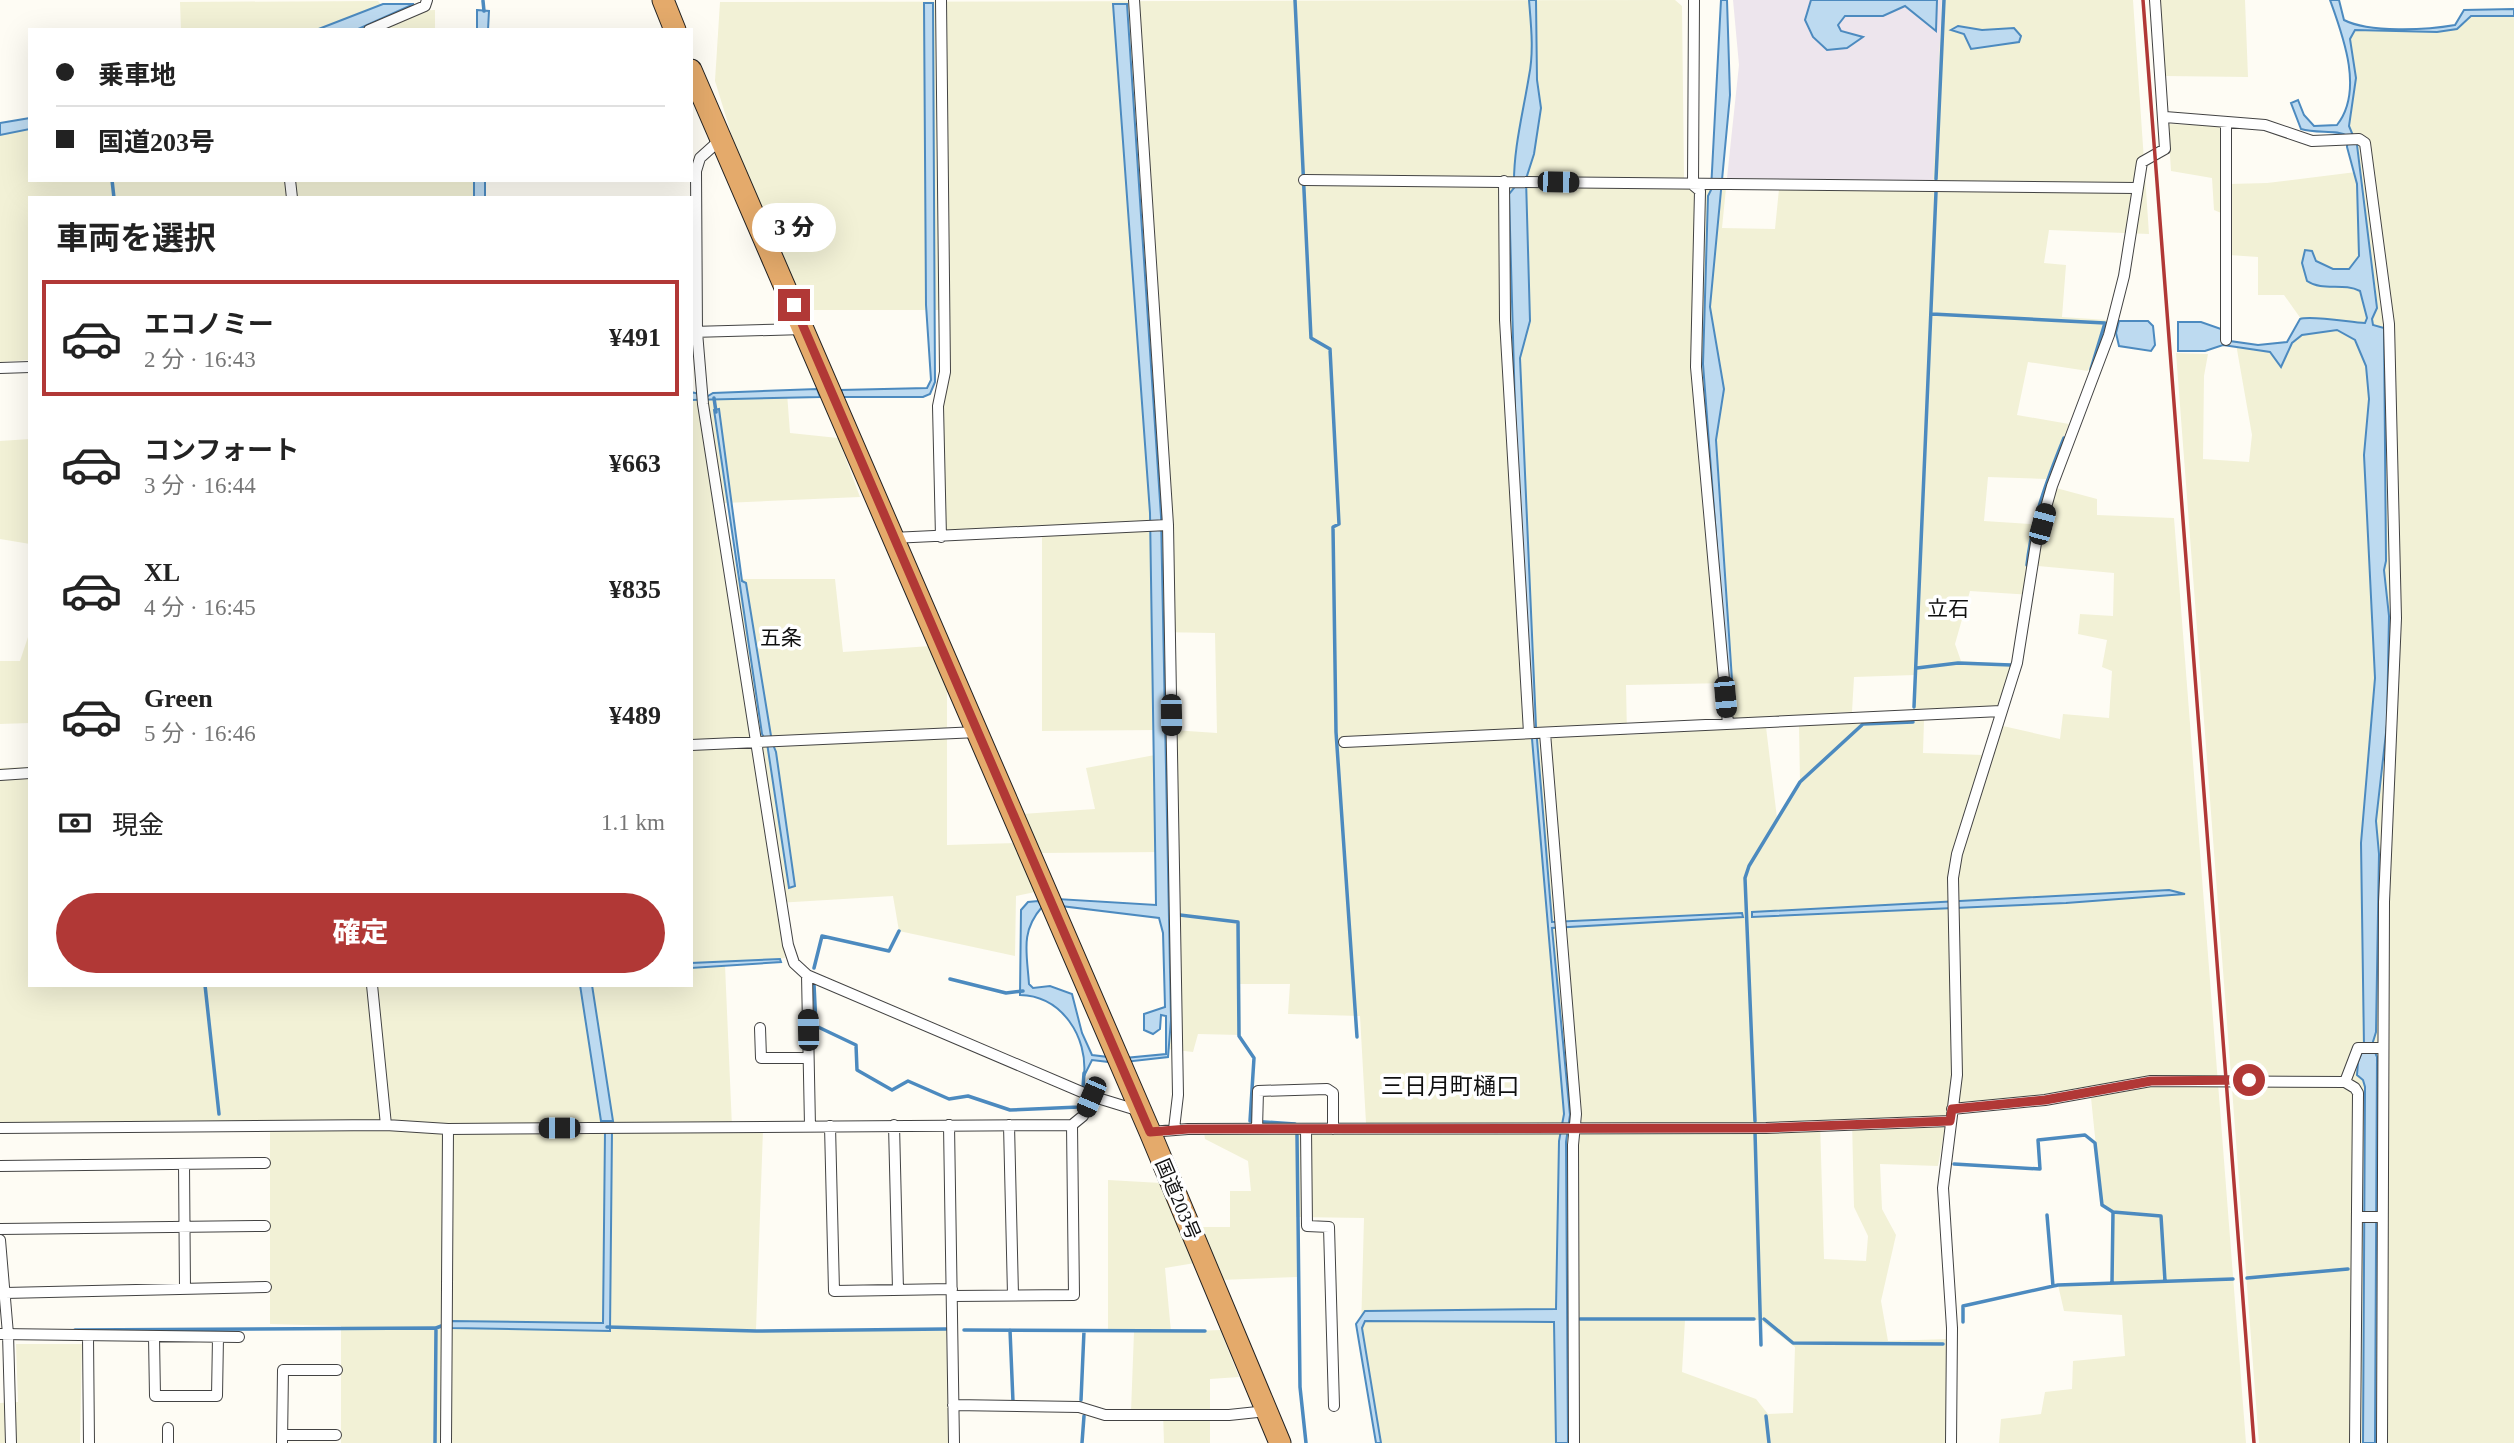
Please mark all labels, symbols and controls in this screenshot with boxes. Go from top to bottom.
text: 乗車地 [98,61,176,90]
text: 国道203号 [98,128,215,157]
car [1537,171,1580,193]
callout: 3 分 [752,204,836,252]
text: 3 分 [774,215,814,240]
text: 車両を選択 [56,220,216,256]
route end [778,289,810,321]
icon: car [60,307,123,370]
text: エコノミー [144,310,274,339]
text: ¥491 [609,323,661,352]
text: 2 分 · 16:43 [144,347,256,372]
icon: car [60,433,123,496]
text: コンフォート [144,436,299,465]
text: ¥663 [609,449,661,478]
text: 3 分 · 16:44 [144,473,256,498]
car [2027,501,2058,547]
text: XL [144,558,180,587]
icon: car [60,559,123,622]
text: ¥835 [609,575,661,604]
text: 4 分 · 16:45 [144,595,256,620]
district label: 立石 [1927,597,1969,621]
district label: 五条 [760,626,802,650]
car [1713,675,1738,719]
text: Green [144,684,213,713]
icon: car [60,685,123,748]
car [1161,694,1182,736]
text: ¥489 [609,701,661,730]
text: 5 分 · 16:46 [144,721,256,746]
icon: cash [56,804,94,842]
text: 1.1 km [601,810,665,835]
text: 現金 [112,811,164,840]
button: 確定 [56,893,665,973]
car [798,1009,819,1051]
route start [2233,1064,2265,1096]
car [1074,1074,1109,1120]
district label: 三日月町樋口 [1381,1074,1519,1099]
car [539,1118,581,1139]
street label: 国道203号 [1152,1156,1204,1242]

